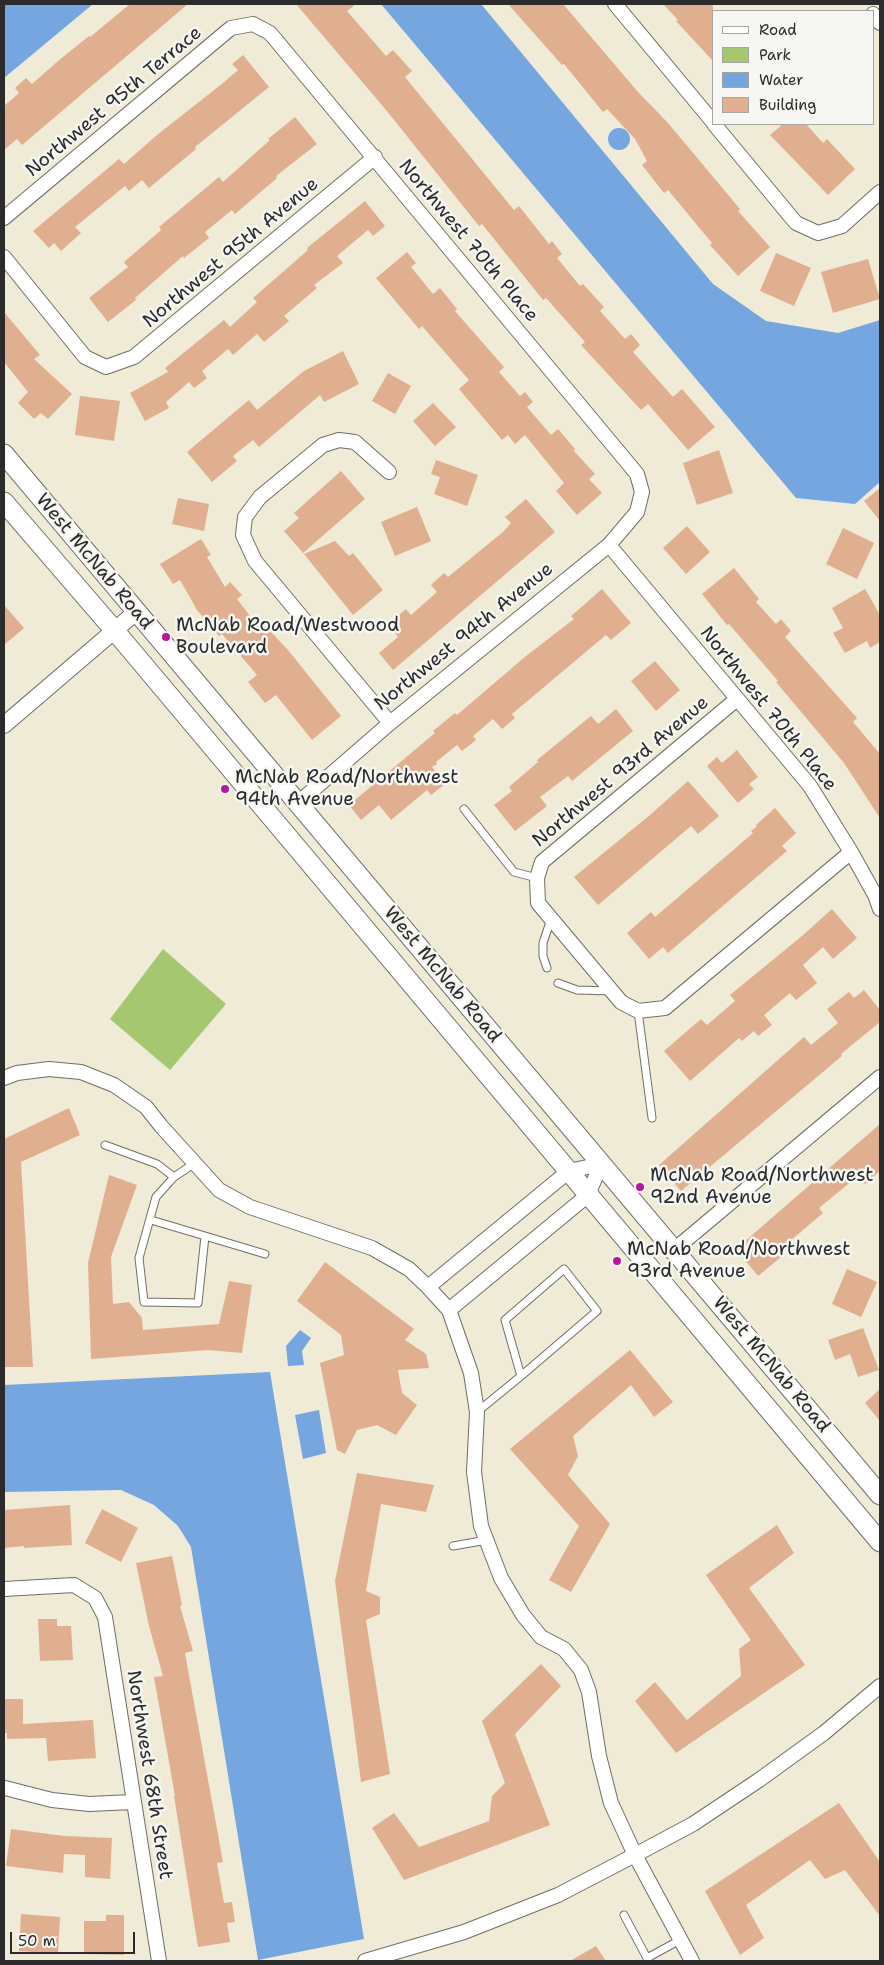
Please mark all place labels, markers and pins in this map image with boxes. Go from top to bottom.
place label: McNab Road/Westwood Boulevard [176,615,399,659]
marker: McNab Road/Westwood Boulevard [160,631,172,643]
place label: McNab Road/Northwest 94th Avenue [235,767,459,811]
marker: McNab Road/Northwest 94th Avenue [219,783,231,795]
place label: McNab Road/Northwest 92nd Avenue [650,1165,874,1209]
marker: McNab Road/Northwest 92nd Avenue [634,1181,646,1193]
place label: McNab Road/Northwest 93rd Avenue [627,1239,851,1283]
marker: McNab Road/Northwest 93rd Avenue [611,1255,623,1267]

